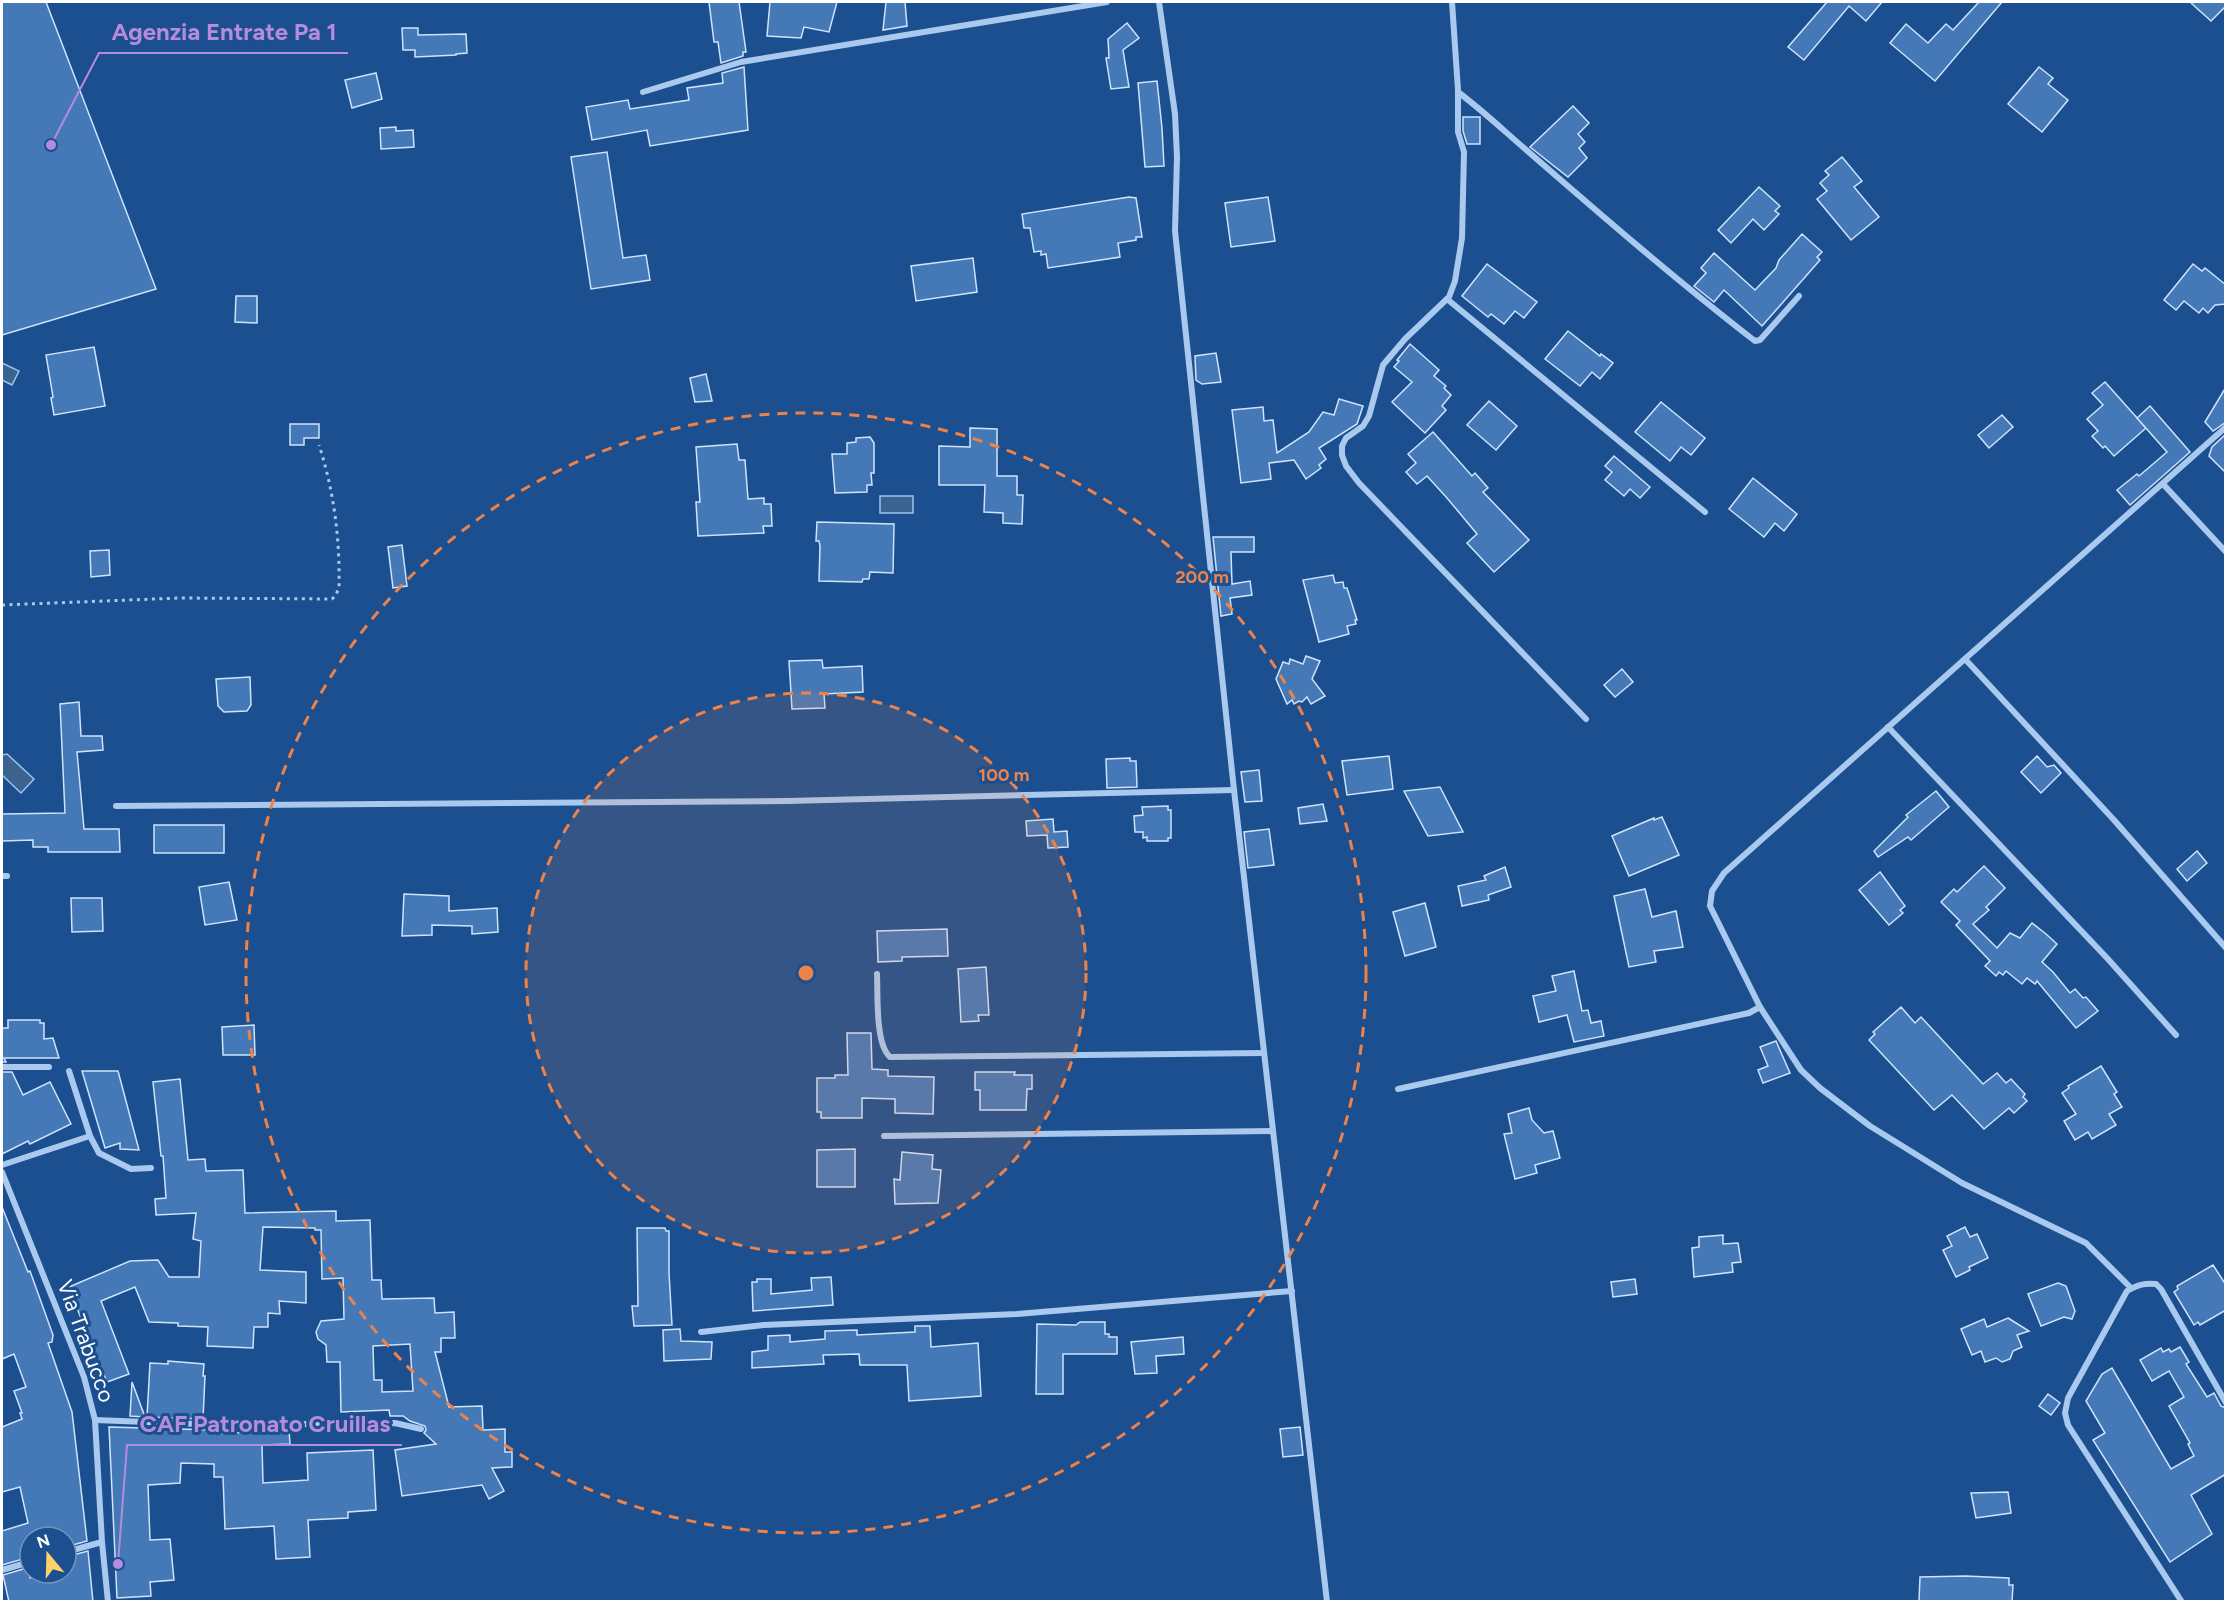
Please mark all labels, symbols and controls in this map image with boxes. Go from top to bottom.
callout: Agenzia Entrate Pa 1 [99,11,348,53]
text: Agenzia Entrate Pa 1 [111,17,337,46]
text: 200 m [1175,566,1229,588]
text: 100 m [979,764,1029,786]
centre of rings [796,963,816,983]
street label: Via Trabucco [51,1276,121,1406]
callout: CAF Patronato Cruillas [127,1403,402,1445]
text: CAF Patronato Cruillas [140,1409,390,1438]
north arrow [18,1525,78,1585]
text: N [34,1530,52,1552]

